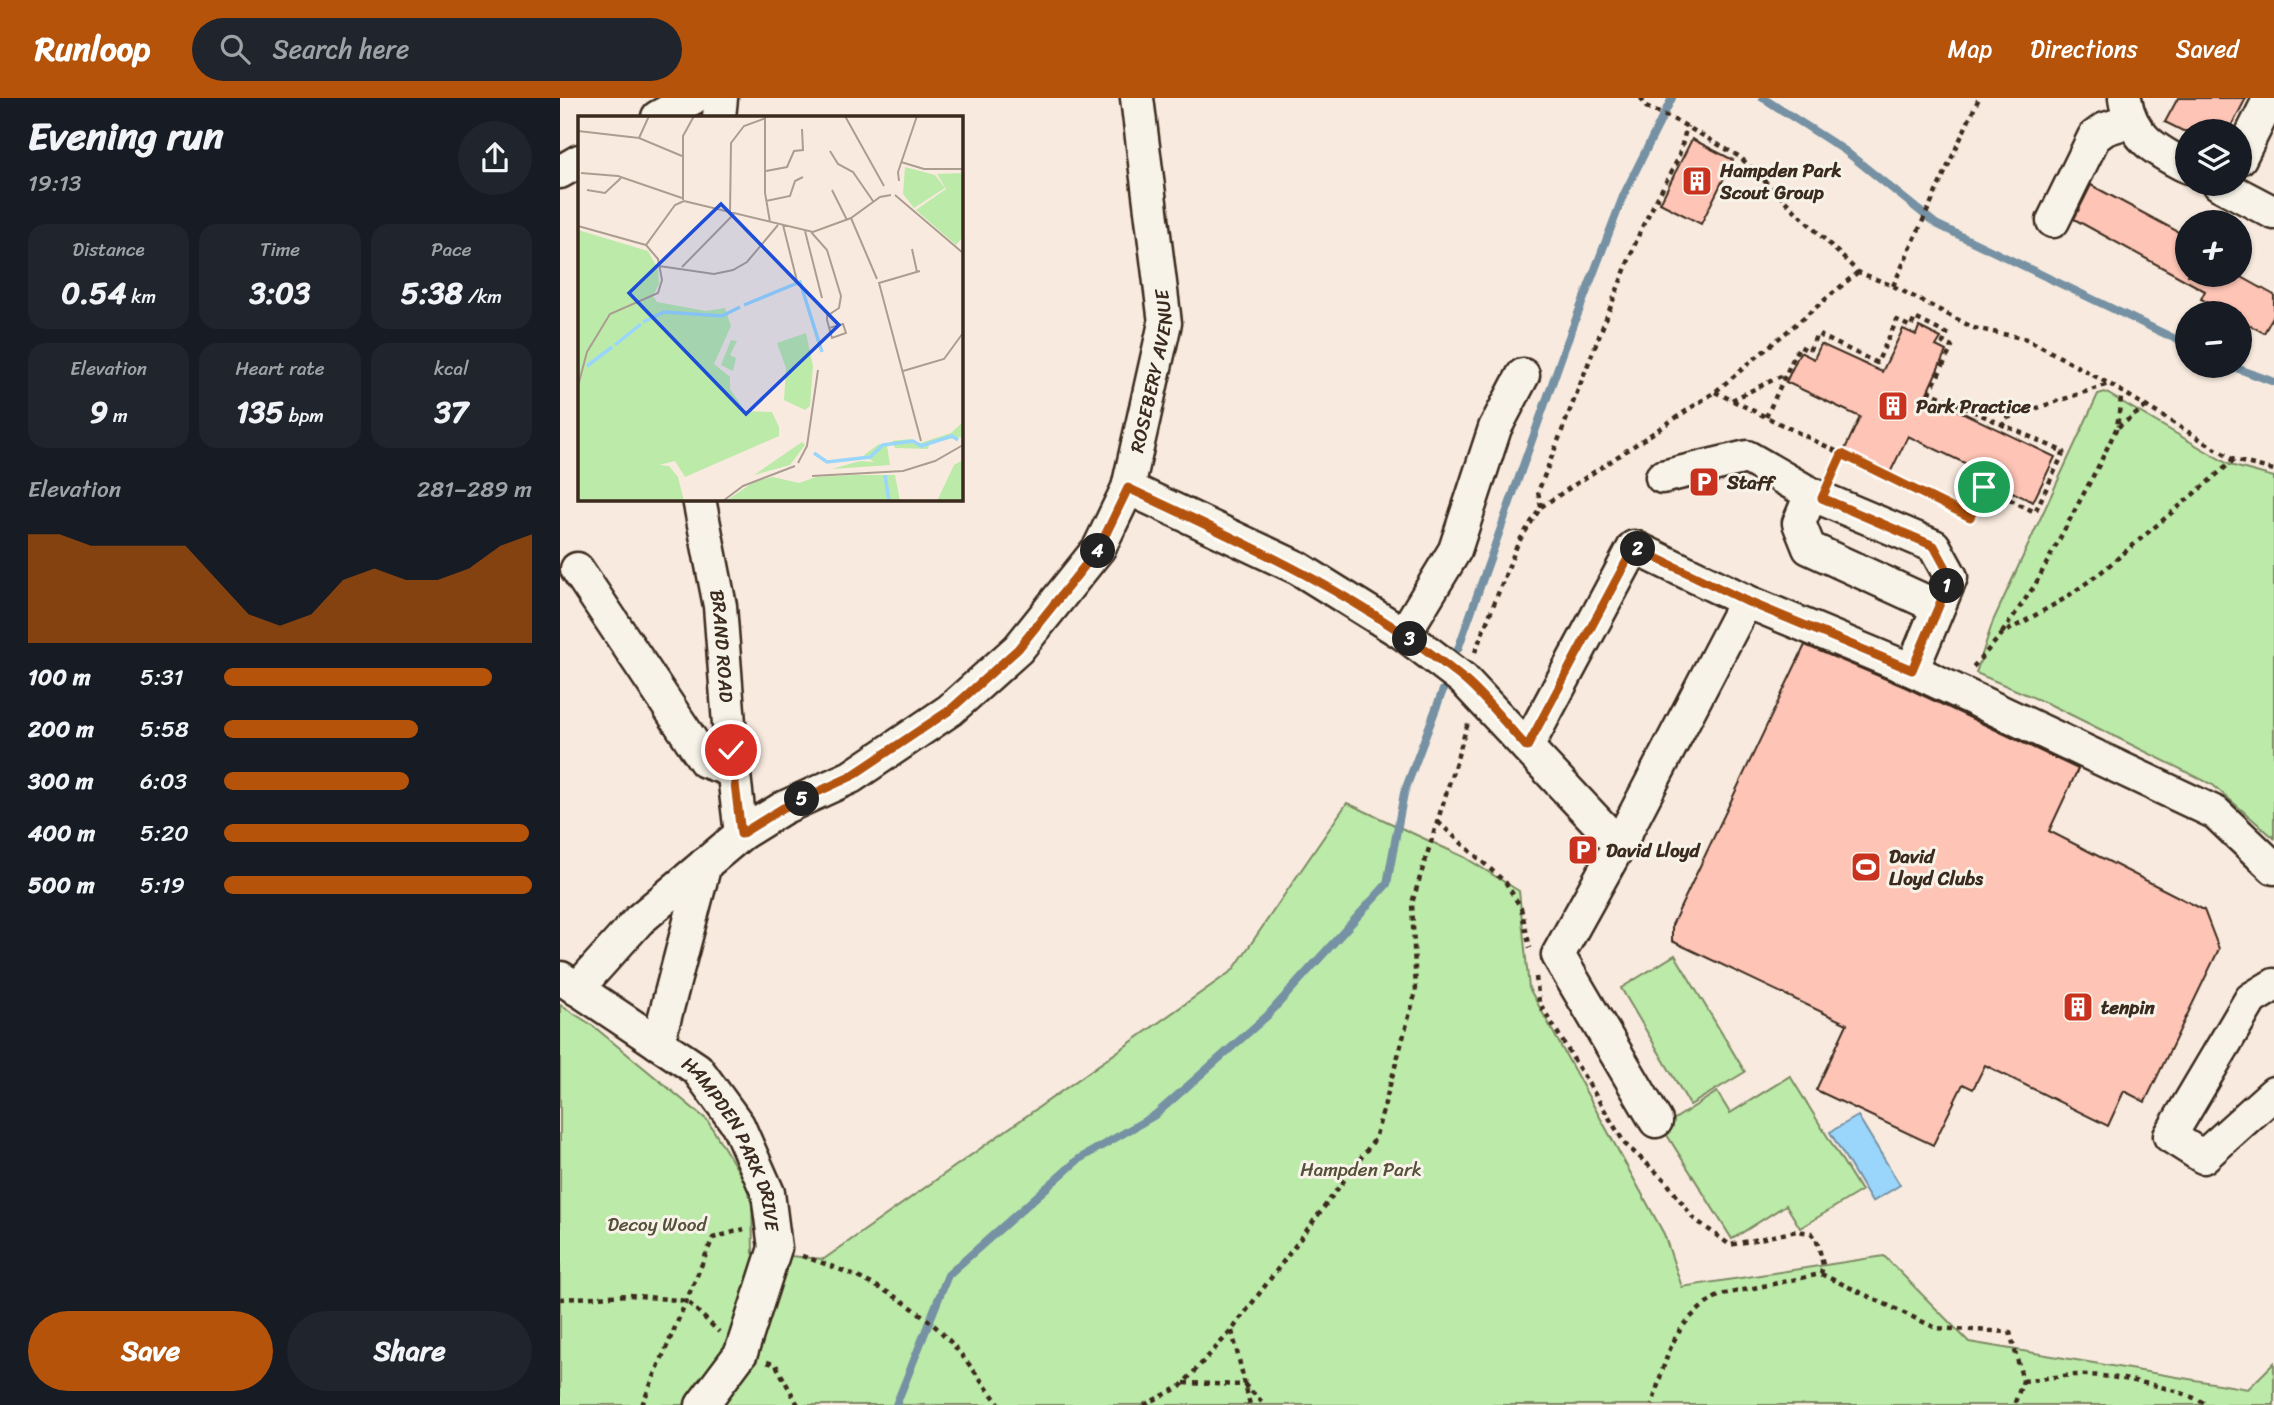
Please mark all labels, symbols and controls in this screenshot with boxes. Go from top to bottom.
search box [192,18,682,81]
text: Runloop [35,20,150,78]
text: Search here [272,26,409,72]
text: Map [1948,28,1992,70]
text: Directions [2030,28,2138,70]
text: Saved [2176,28,2239,70]
icon: search [216,30,254,68]
text: Evening run [28,103,224,170]
inset map [578,116,962,500]
map controls [2175,119,2252,378]
button: layers [2175,119,2252,196]
button: share [458,121,532,195]
place label: Hampden Park Scout Group [1719,154,1842,209]
text: 19:13 [28,163,81,204]
building icon: Hampden Park Scout Group [1680,164,1714,198]
button: + [2175,210,2252,287]
text: Distance [73,233,145,266]
text: Time [260,233,300,266]
text: Pace [431,233,471,266]
text: 0.54 [61,266,126,320]
text: 3:03 [250,266,310,320]
text: 5:38 [401,266,463,320]
text: km [126,280,156,313]
text: /km [463,280,502,313]
street label: ROSEBERY AVENUE [1120,286,1182,456]
button: − [2175,301,2252,378]
text: Elevation [70,352,147,385]
text: Heart rate [235,352,325,385]
text: kcal [434,352,469,385]
text: 9 [90,385,108,439]
text: 135 [236,385,284,439]
text: 37 [435,385,468,439]
building icon: Park Practice [1876,389,1910,423]
place label: Park Practice [1916,390,2031,423]
text: m [108,399,128,432]
text: bpm [284,399,324,432]
pin [1954,457,2014,517]
parking icon: Staff [1687,465,1721,499]
place label: Staff [1726,466,1777,499]
icon: arrive [1965,468,2003,506]
text: Elevation [28,469,121,510]
text: 281–289 m [417,469,532,510]
pin: 2 [1620,532,1656,566]
text: 2 [1632,532,1643,565]
pin: 4 [1080,533,1116,568]
text: 4 [1092,534,1103,567]
pin: 1 [1930,568,1964,603]
text: 1 [1942,569,1951,602]
street label: BRAND ROAD [701,586,744,704]
pin: 3 [1392,622,1428,656]
text: 3 [1404,622,1415,655]
text: 100 m [28,657,91,698]
text: 5:31 [140,657,184,698]
text: 200 m [28,709,94,750]
text: 5:58 [140,709,189,750]
pin [701,720,761,780]
icon: check [712,731,750,769]
text: 300 m [28,761,93,802]
text: 6:03 [140,761,187,802]
pin: 5 [784,782,820,816]
text: 5 [796,782,807,815]
text: 400 m [28,813,95,854]
text: 5:20 [140,813,189,854]
parking icon: David Lloyd [1566,833,1600,867]
place label: David Lloyd [1606,834,1701,867]
place label: David Lloyd Clubs [1889,840,1984,895]
sports icon: David Lloyd Clubs [1849,850,1883,884]
text: 500 m [28,865,95,906]
text: 5:19 [140,865,185,906]
building icon: tenpin [2061,990,2095,1024]
place label: tenpin [2101,991,2156,1024]
street label: HAMPDEN PARK DRIVE [675,1047,789,1234]
park label: Hampden Park [1300,1153,1422,1186]
park label: Decoy Wood [607,1208,708,1241]
button: Save [28,1311,273,1391]
button: Share [287,1311,532,1391]

